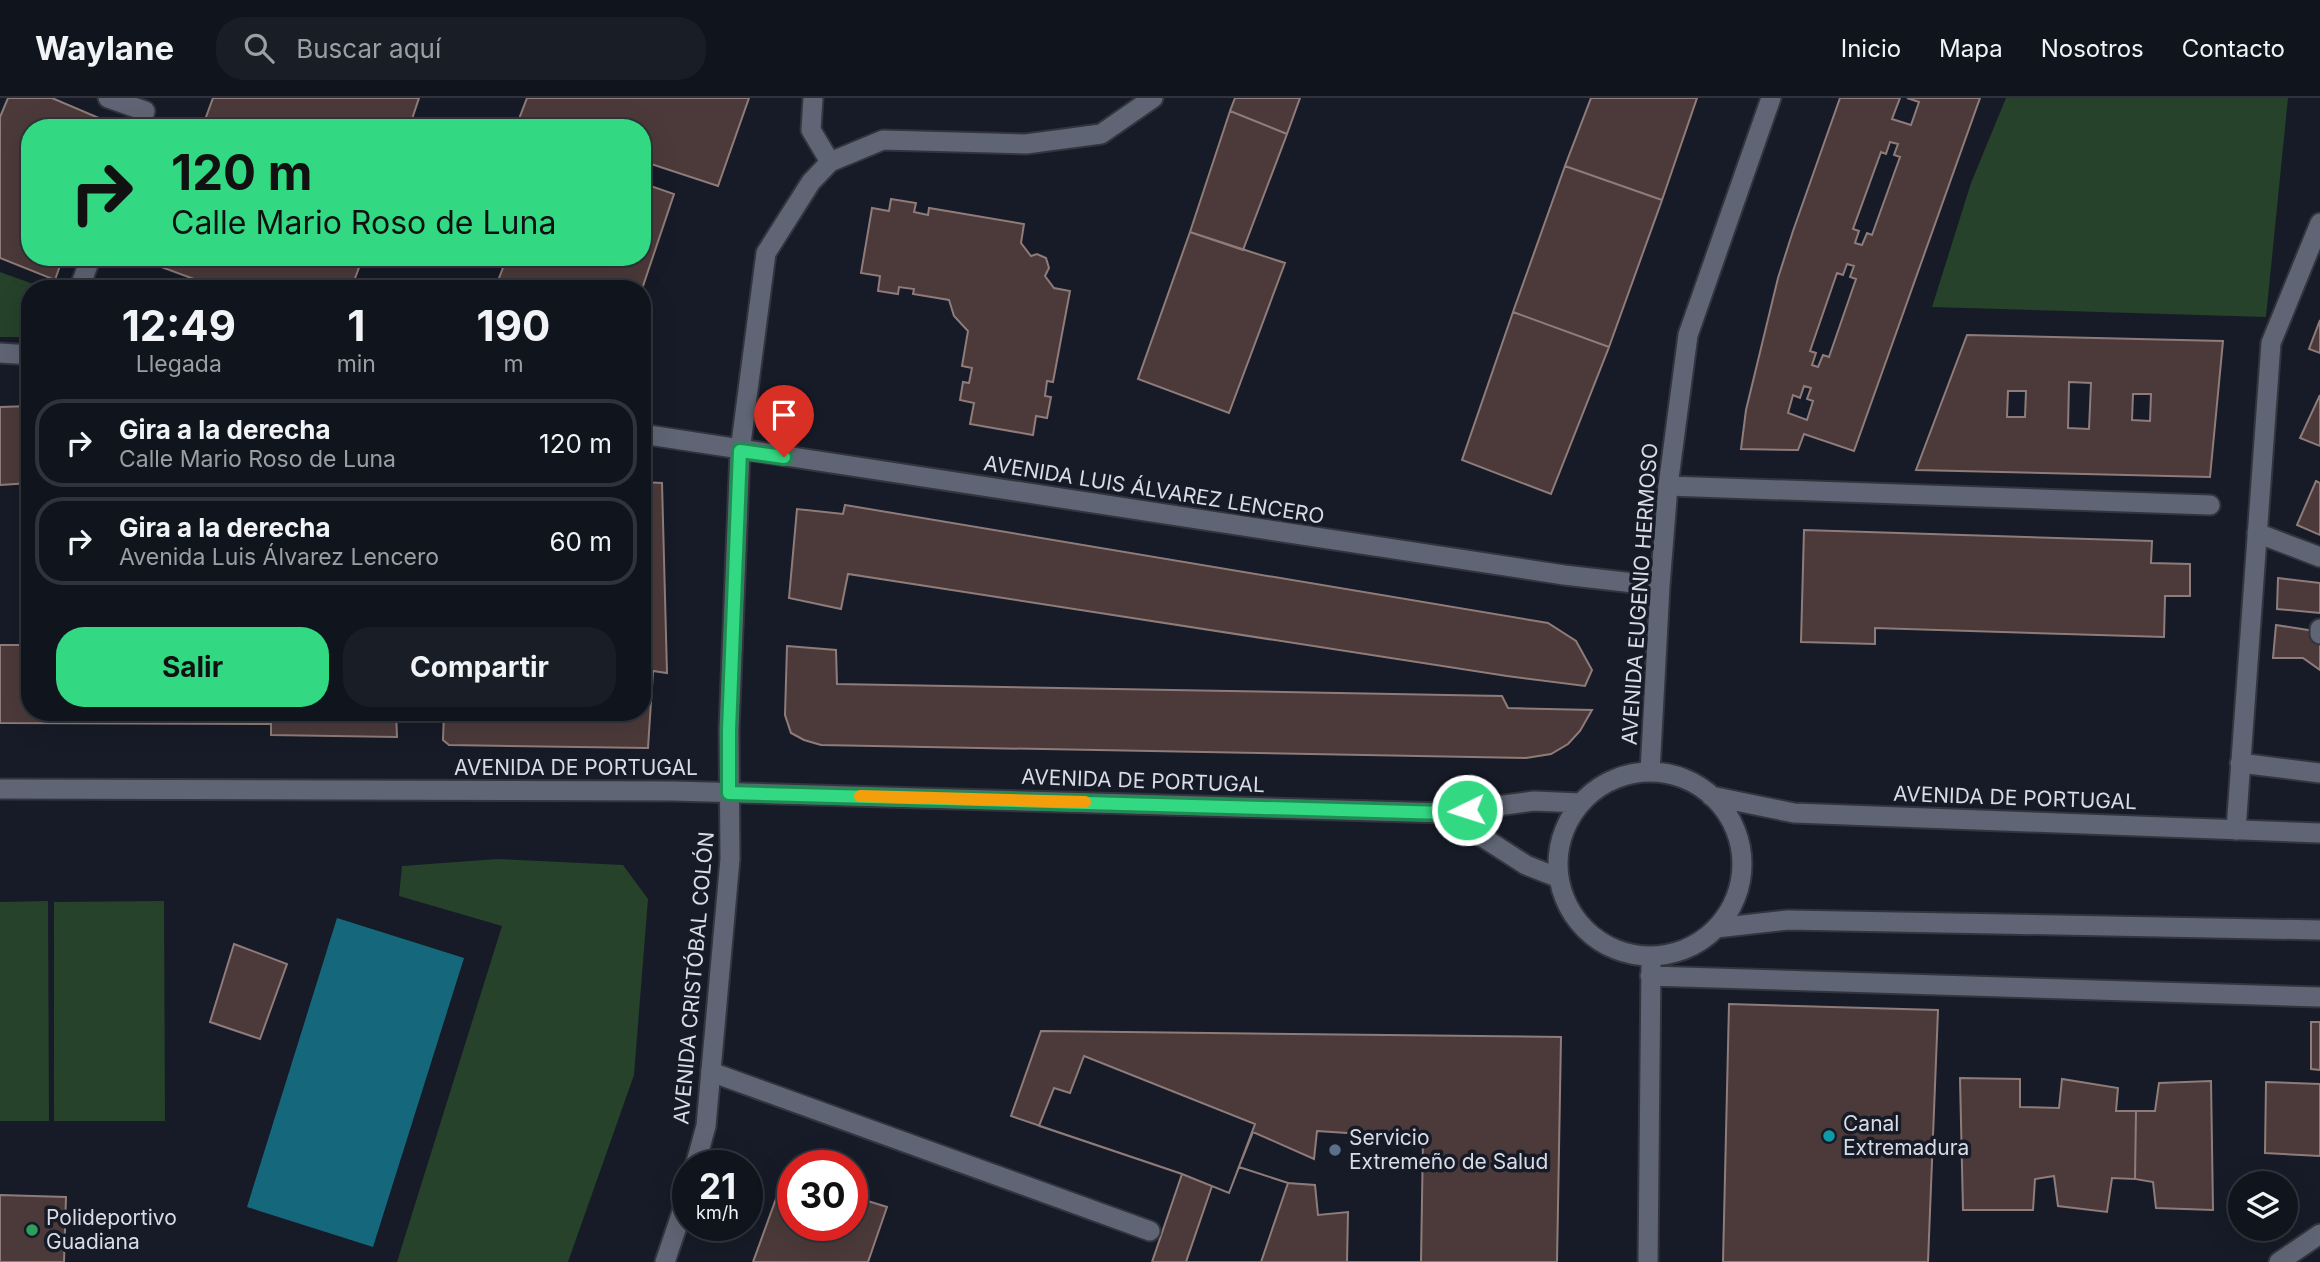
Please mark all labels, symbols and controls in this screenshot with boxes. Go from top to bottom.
search box [216,17,706,80]
text: Waylane [35,28,174,68]
icon: search [240,29,278,67]
text: Buscar aquí [296,33,441,64]
text: Inicio [1841,34,1901,63]
text: Mapa [1939,34,2003,63]
text: Nosotros [2041,34,2144,63]
text: Contacto [2182,34,2285,63]
text: 120 m [171,143,312,202]
icon: right [56,147,147,238]
text: Calle Mario Roso de Luna [171,203,556,242]
text: 12:49 [122,300,236,351]
text: 1 [347,300,365,351]
text: 190 [477,300,550,351]
text: Llegada [136,350,222,378]
text: min [337,350,376,378]
text: m [503,350,524,378]
pin [754,385,814,457]
icon: arrive [765,396,803,434]
text: Gira a la derecha [119,414,331,445]
icon: right [60,424,98,462]
text: 120 m [539,428,612,459]
street label: AVENIDA EUGENIO HERMOSO [1616,442,1663,746]
text: Calle Mario Roso de Luna [119,445,396,473]
street label: AVENIDA LUIS ÁLVAREZ LENCERO [982,449,1326,529]
text: Gira a la derecha [119,512,331,543]
icon: right [60,522,98,560]
text: 60 m [549,526,612,557]
text: Avenida Luis Álvarez Lencero [119,543,439,571]
button: Salir [56,627,329,707]
button: Compartir [343,627,616,707]
street label: AVENIDA DE PORTUGAL [454,755,698,780]
street label: AVENIDA DE PORTUGAL [1021,764,1265,797]
position arrow [1430,773,1504,847]
street label: AVENIDA DE PORTUGAL [1893,781,2137,814]
street label: AVENIDA CRISTÓBAL COLÓN [667,830,719,1125]
place label: Canal Extremadura [1843,1111,1969,1160]
place label: Servicio Extremeño de Salud [1349,1125,1548,1174]
marker: Canal Extremadura [1821,1128,1837,1144]
marker: Servicio Extremeño de Salud [1327,1142,1343,1158]
speed limit sign: 30 [777,1150,868,1241]
text: 21 [699,1165,736,1207]
map controls [2228,1171,2298,1241]
button: layers [2228,1171,2298,1241]
text: km/h [696,1202,739,1223]
place label: Polideportivo Guadiana [46,1205,177,1254]
marker: Polideportivo Guadiana [24,1222,40,1238]

